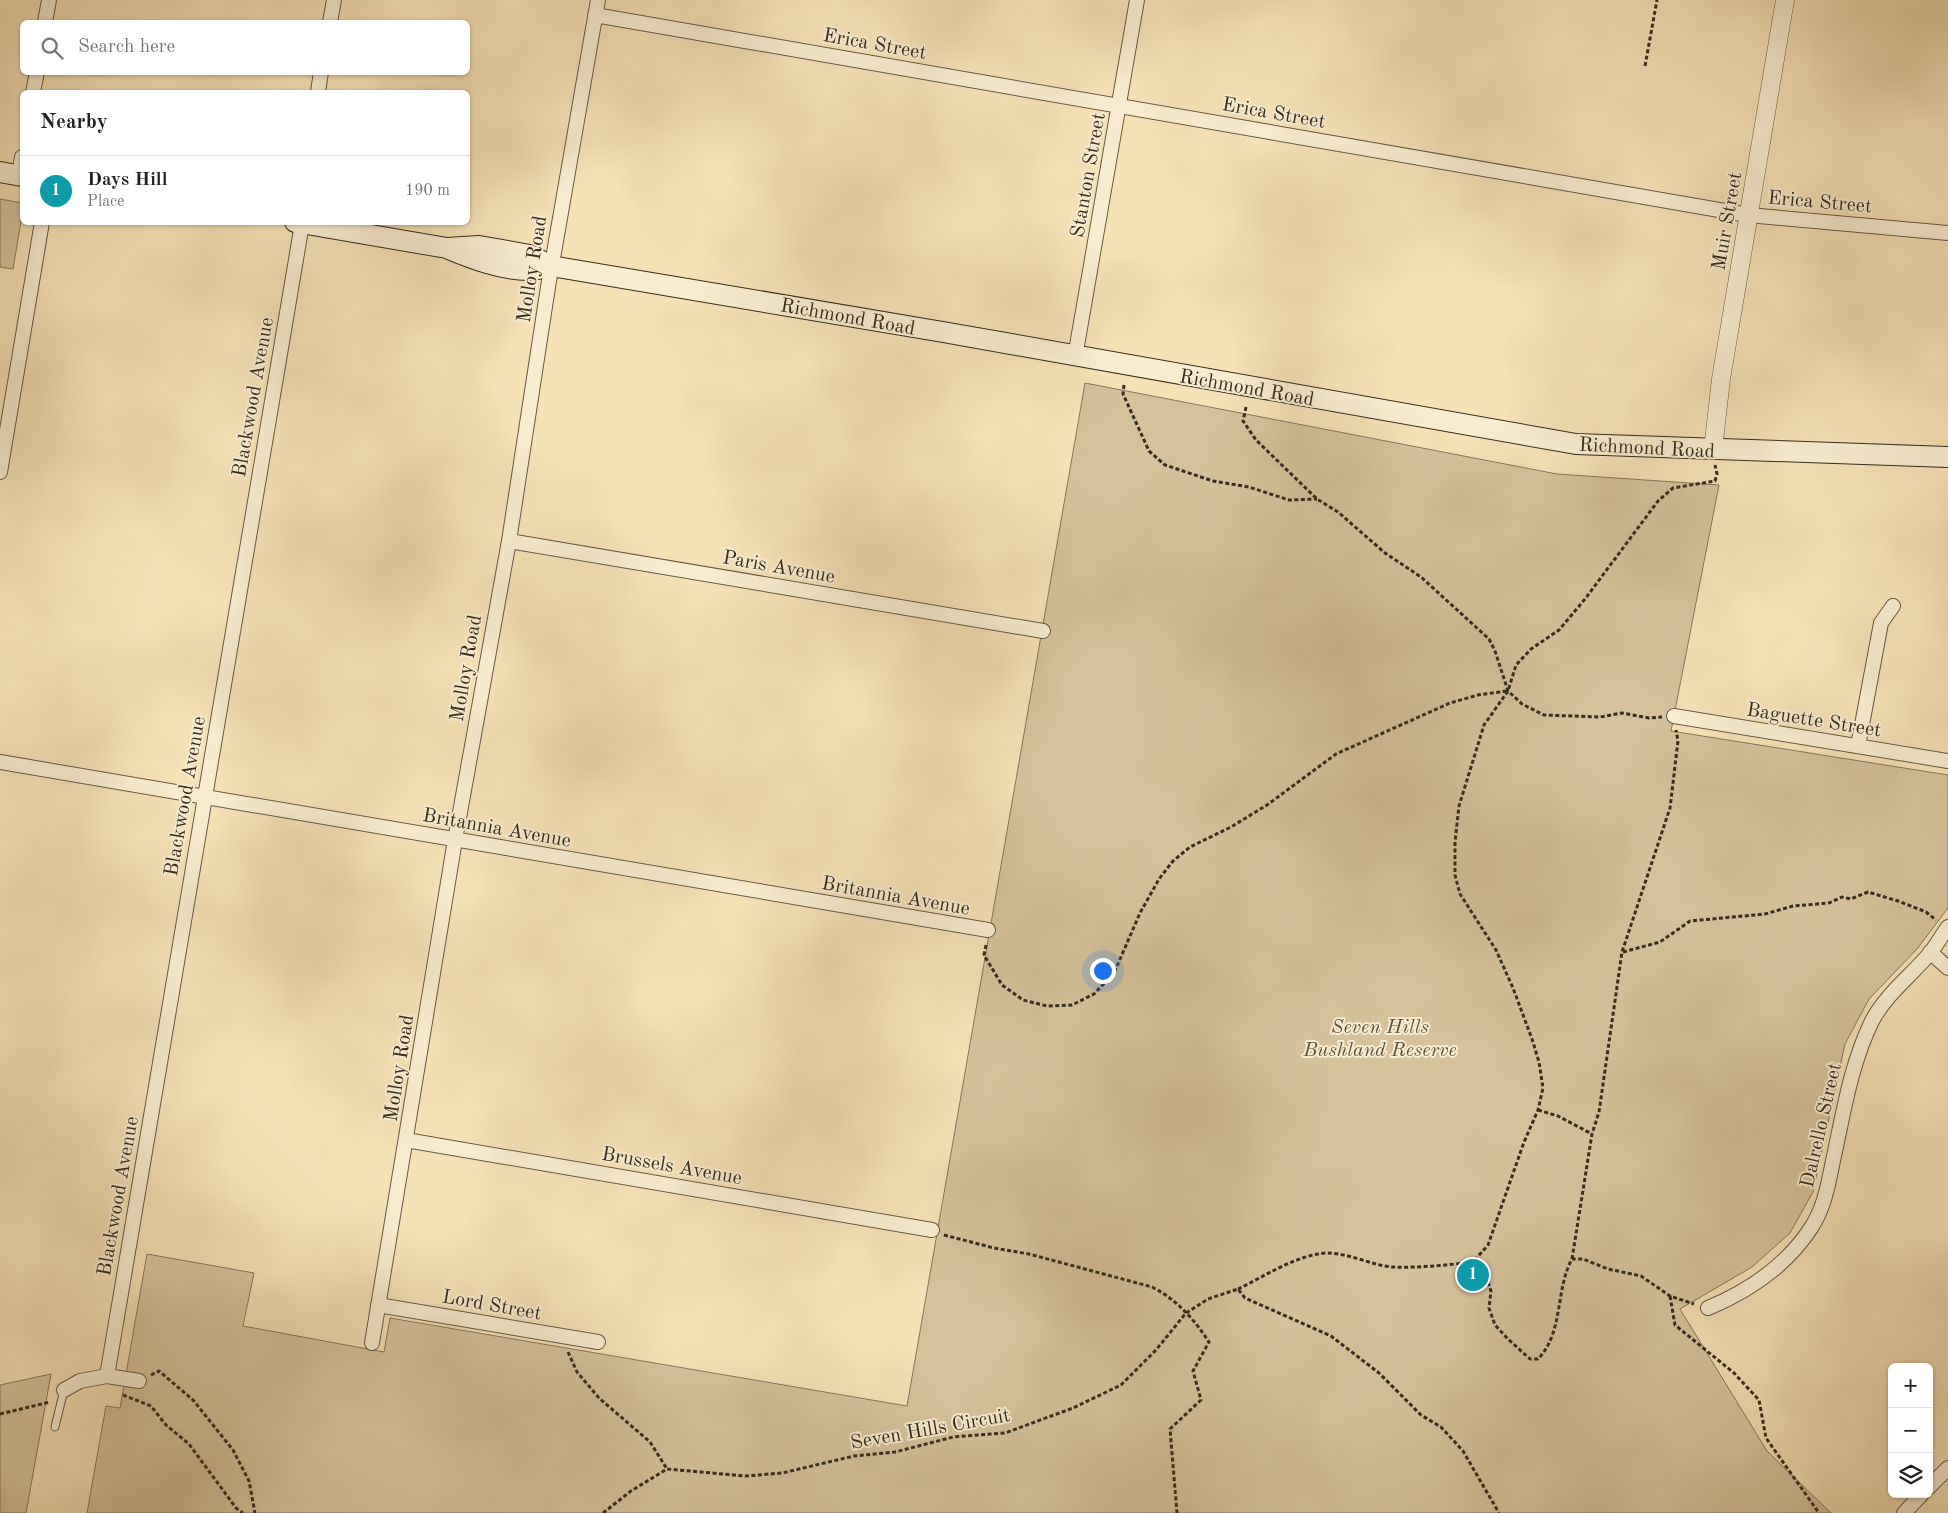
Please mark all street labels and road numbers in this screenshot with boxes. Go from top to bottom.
street label: Erica Street [821,26,928,64]
street label: Erica Street [1220,95,1327,133]
street label: Stanton Street [1068,111,1110,239]
street label: Muir Street [1709,171,1746,272]
street label: Erica Street [1767,188,1873,218]
street label: Molloy Road [515,214,551,324]
street label: Richmond Road [779,296,917,340]
street label: Blackwood Avenue [230,316,278,479]
street label: Richmond Road [1178,367,1316,411]
street label: Richmond Road [1578,435,1716,463]
street label: Paris Avenue [721,548,837,588]
street label: Molloy Road [448,613,486,723]
street label: Baguette Street [1745,700,1882,742]
street label: Blackwood Avenue [162,715,210,878]
street label: Britannia Avenue [421,806,572,852]
street label: Britannia Avenue [820,874,971,920]
street label: Molloy Road [382,1013,418,1123]
street label: Dalrello Street [1798,1061,1846,1190]
street label: Blackwood Avenue [95,1115,143,1278]
street label: Brussels Avenue [600,1145,744,1189]
street label: Lord Street [440,1287,543,1325]
street label: Seven Hills Circuit [849,1406,1012,1454]

